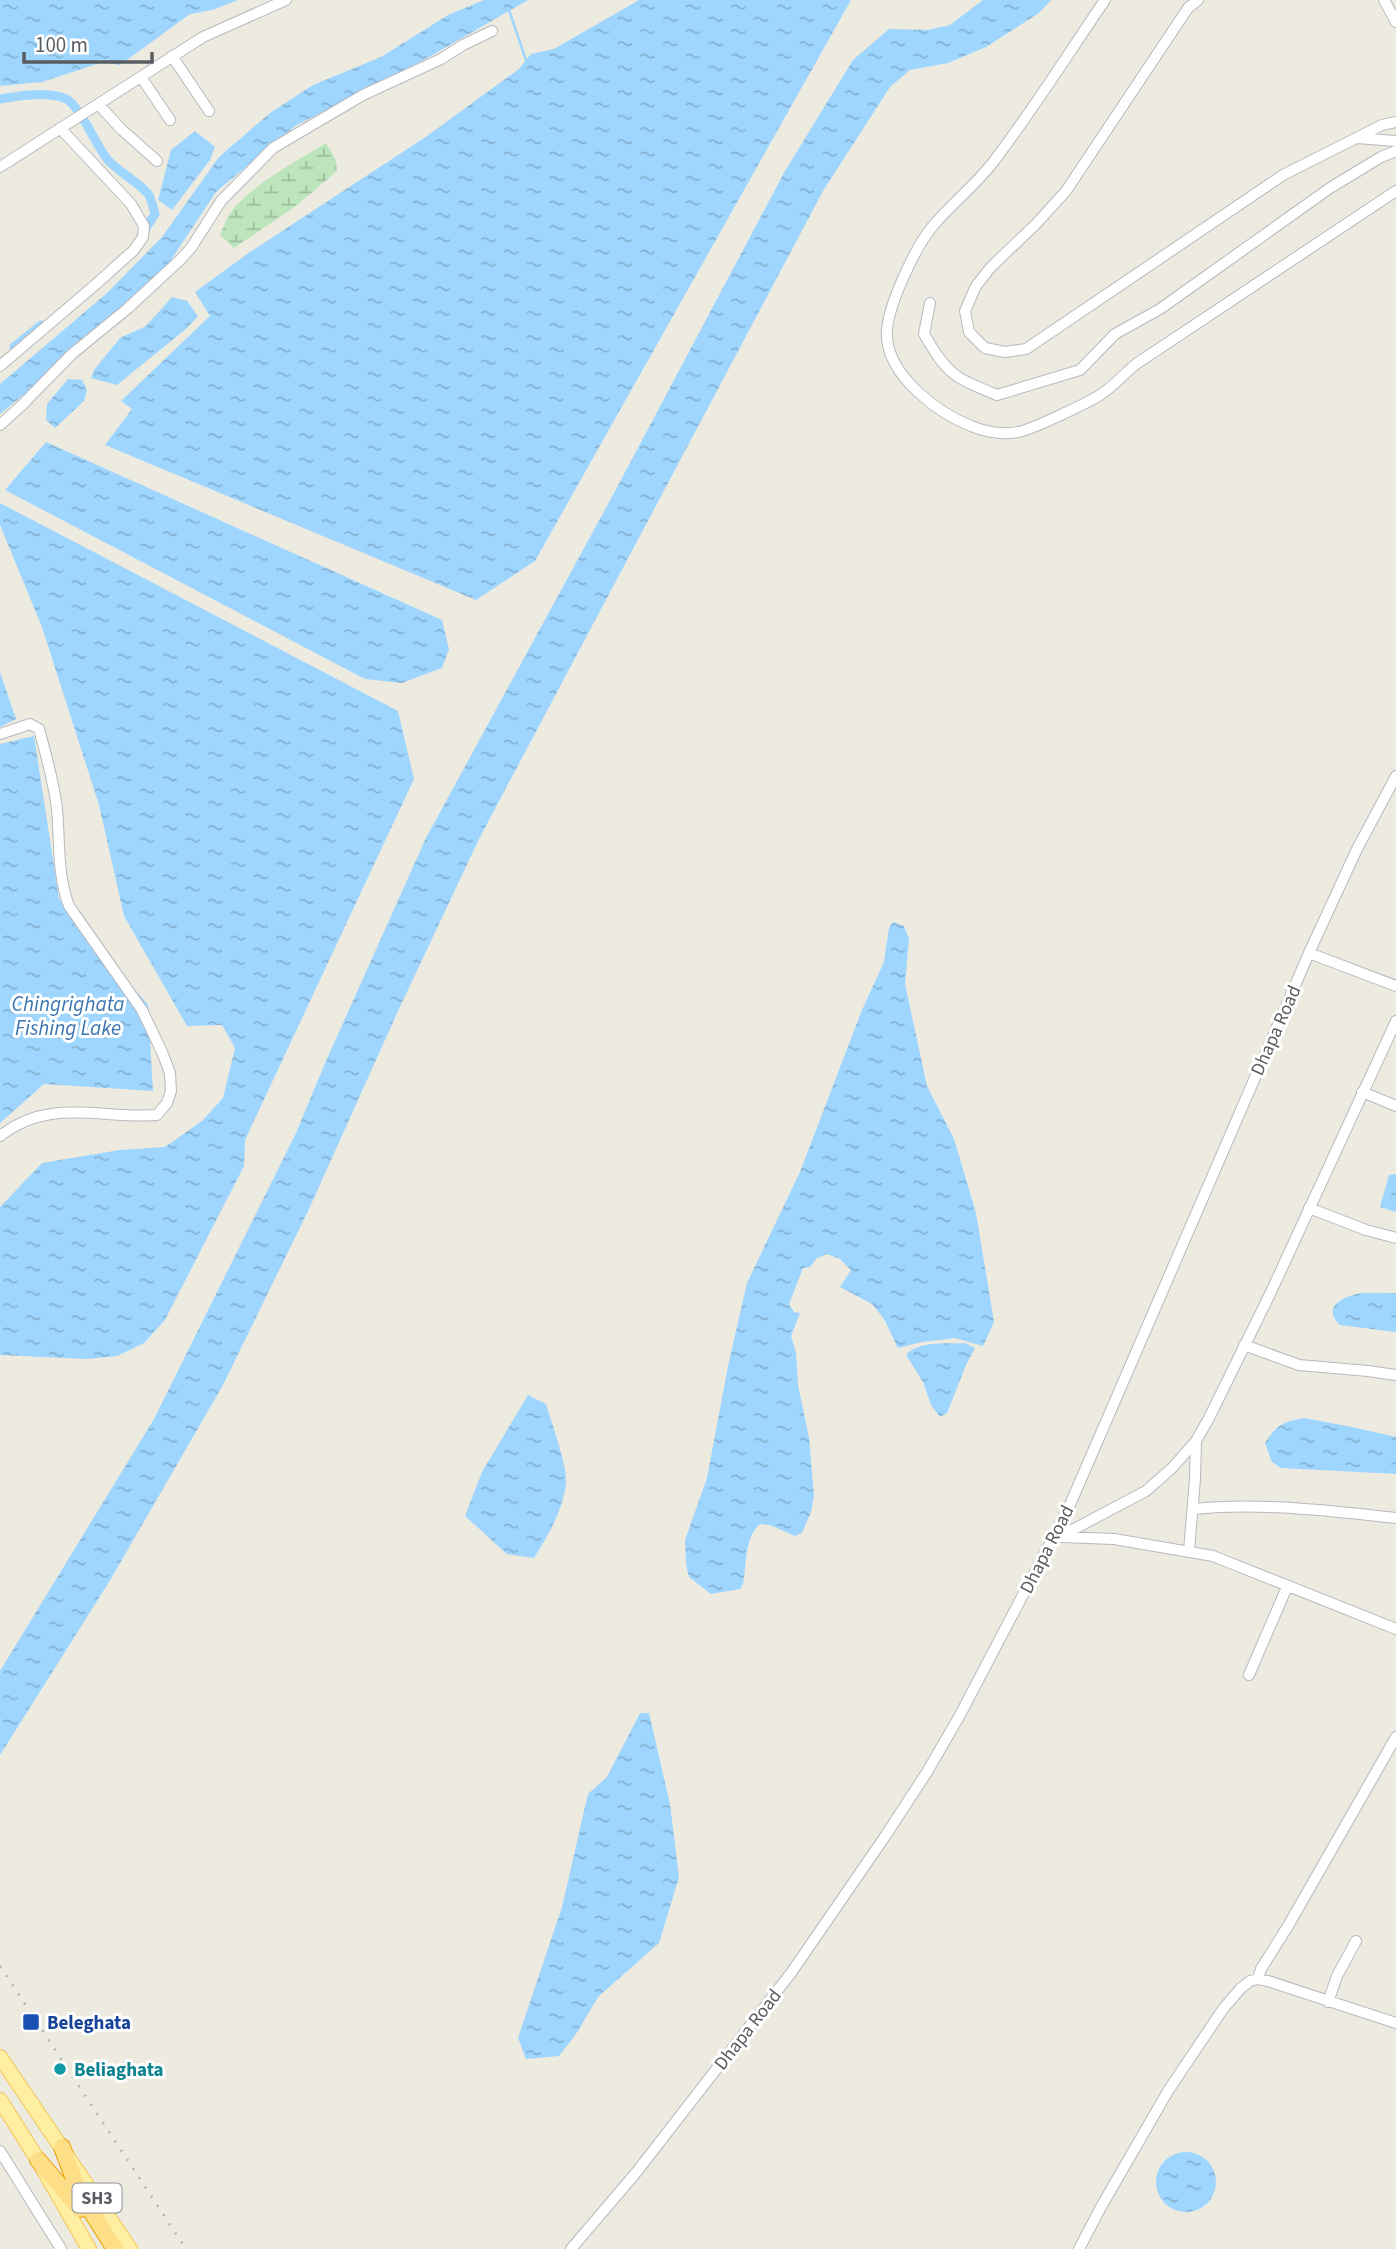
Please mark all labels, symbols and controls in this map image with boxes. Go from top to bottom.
scale bar [24,21,152,65]
text: 100 m [35,30,88,60]
street label: Dhapa Road [1245,981,1308,1080]
water label: Chingrighata Fishing Lake [11,989,125,1043]
street label: Dhapa Road [1014,1501,1081,1599]
street label: Dhapa Road [708,1984,788,2076]
place label: Beleghata [47,2010,131,2037]
marker: Beleghata [21,2012,41,2032]
place label: Beliaghata [74,2057,164,2084]
marker: Beliaghata [52,2061,68,2077]
road number: SH3 [72,2184,122,2212]

